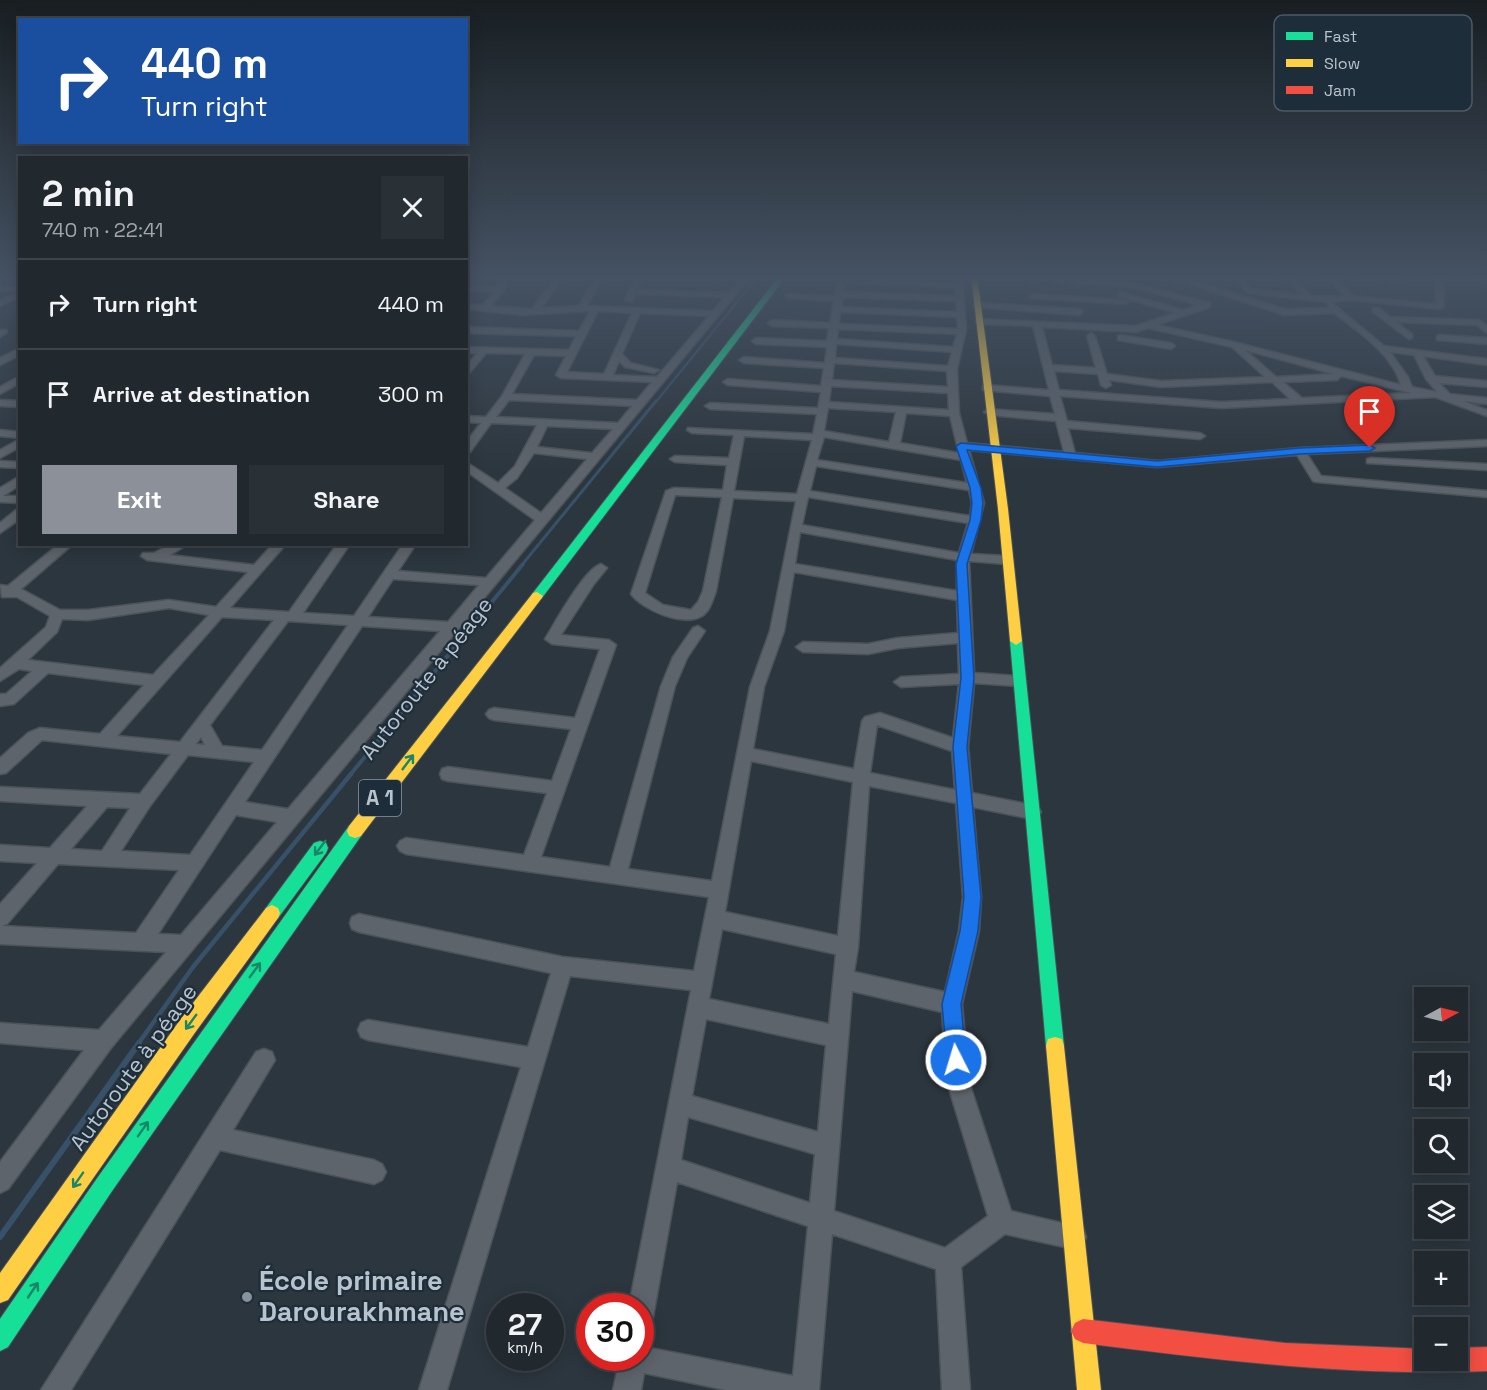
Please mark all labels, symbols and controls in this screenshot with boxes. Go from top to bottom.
legend [1274,15,1472,111]
text: Fast [1324,26,1357,47]
text: 440 m [141,37,268,90]
icon: right [42,42,120,120]
text: Slow [1324,53,1360,74]
text: Jam [1324,80,1356,101]
text: Turn right [141,89,268,124]
text: 2 min [42,171,135,217]
button: close [381,176,444,239]
text: 740 m · 22:41 [42,217,163,243]
icon: right [42,288,75,321]
text: Turn right [93,290,198,318]
text: 440 m [378,290,444,318]
icon: arrive [42,378,75,411]
text: Arrive at destination [93,380,310,408]
text: 300 m [378,380,444,408]
pin [1344,386,1395,448]
icon: arrive [1353,395,1386,428]
button: Exit [42,465,237,534]
button: Share [249,465,444,534]
street label: Autoroute à péage [354,591,498,765]
one-way arrow [401,754,414,770]
road number: A 1 [359,780,401,816]
one-way arrow [313,840,326,856]
one-way arrow [249,962,261,978]
street label: Autoroute à péage [63,978,203,1156]
north arrow [1414,987,1468,1041]
map controls [1414,987,1468,1371]
one-way arrow [185,1013,197,1029]
position arrow [924,1028,988,1092]
button: sound [1414,1053,1468,1107]
button: search [1414,1119,1468,1173]
one-way arrow [137,1122,149,1138]
one-way arrow [72,1171,84,1188]
button: layers [1414,1185,1468,1239]
button: + [1414,1251,1468,1305]
place label: École primaire Darourakhmane [259,1263,465,1329]
one-way arrow [27,1283,39,1299]
marker: École primaire Darourakhmane [240,1290,254,1304]
speed limit sign: 30 [576,1293,654,1371]
text: 27 [508,1305,542,1344]
button: − [1414,1317,1468,1371]
text: km/h [507,1338,543,1357]

